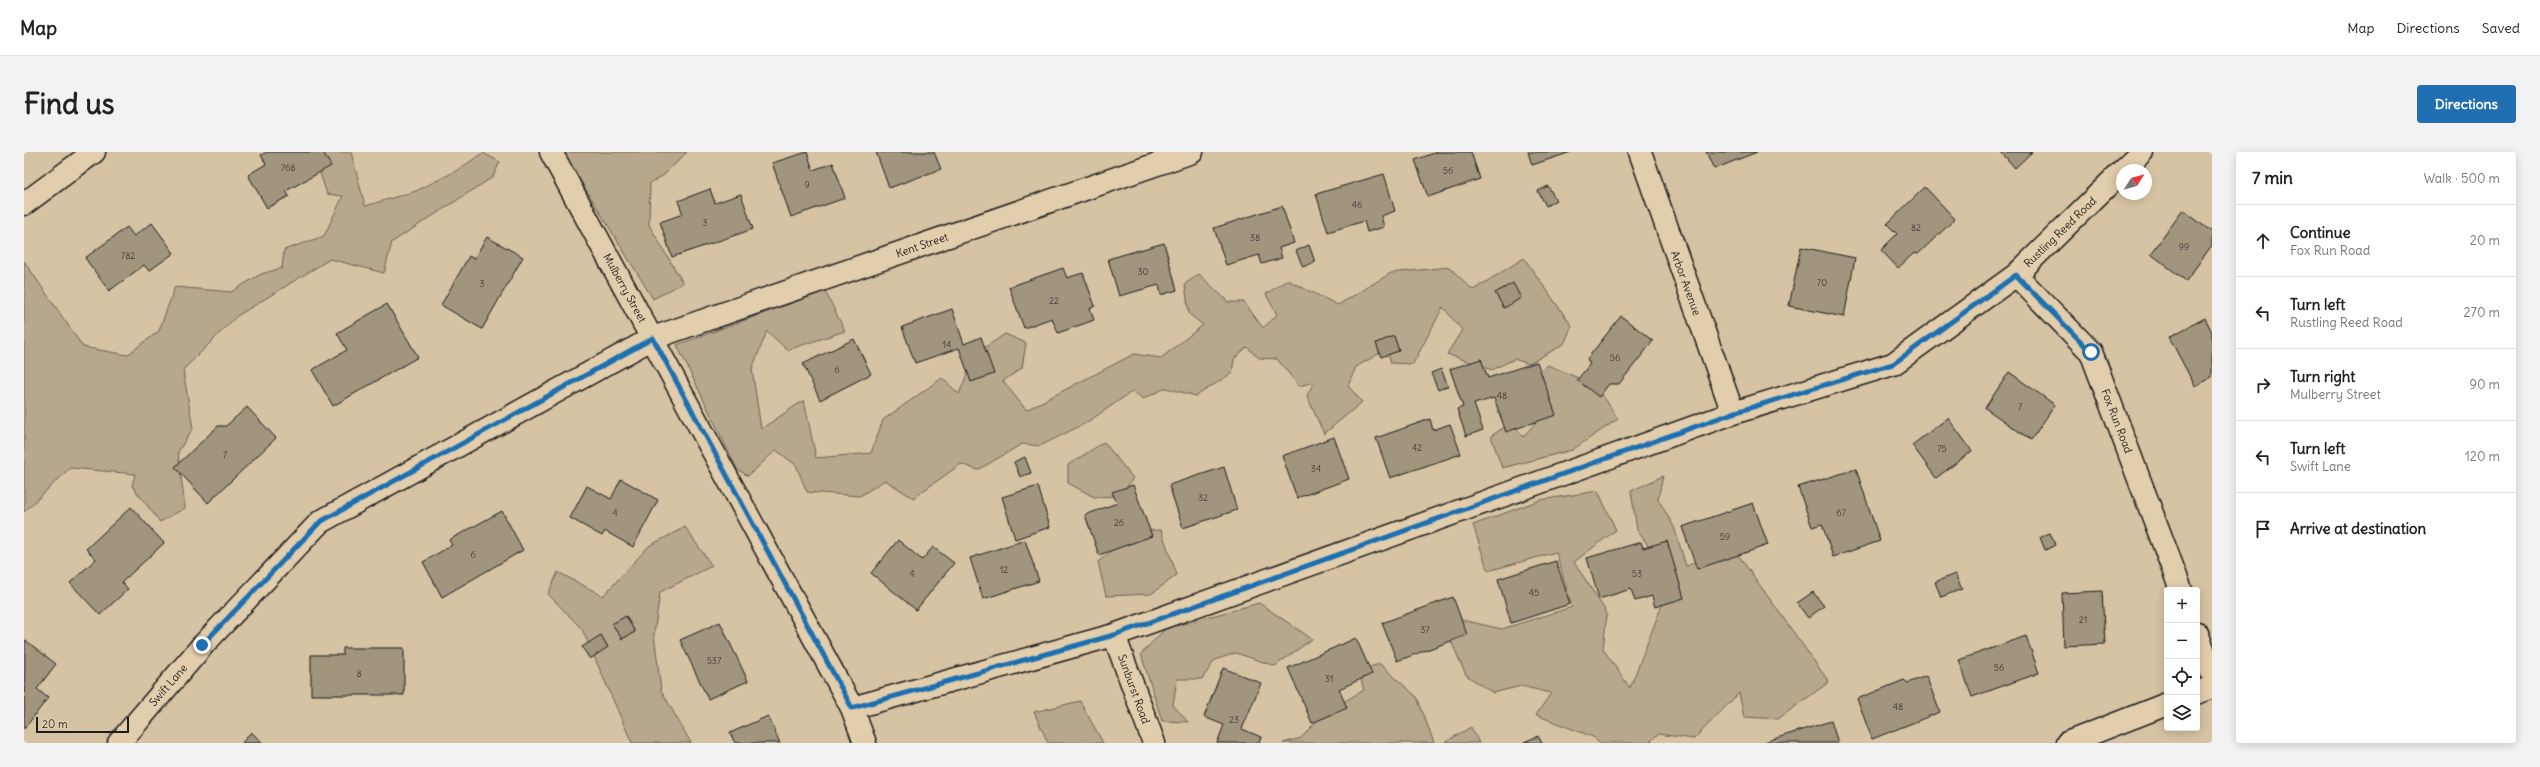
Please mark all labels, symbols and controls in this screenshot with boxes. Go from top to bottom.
text: Map [20,16,57,40]
text: Map [2347,19,2374,37]
text: Directions [2396,19,2460,37]
text: Saved [2482,19,2520,37]
button: Directions [2417,85,2516,123]
text: Find us [24,86,115,122]
house number: 768 [281,162,295,173]
north arrow [2116,164,2152,200]
house number: 56 [1443,165,1453,176]
text: 7 min [2252,167,2293,189]
text: Walk · 500 m [2423,170,2500,187]
house number: 9 [804,179,810,190]
street label: Rustling Reed Road [2021,193,2100,270]
house number: 46 [1352,199,1362,210]
house number: 3 [702,217,708,228]
house number: 82 [1911,222,1921,233]
text: Continue [2290,223,2351,242]
street label: Kent Street [894,229,950,260]
icon: ahead [2252,230,2274,252]
house number: 38 [1250,232,1260,243]
text: 20 m [2470,232,2500,249]
house number: 99 [2179,241,2189,252]
text: Fox Run Road [2290,242,2370,259]
street label: Arbor Avenue [1668,249,1704,317]
house number: 782 [121,250,135,261]
street label: Mulberry Street [600,251,650,325]
house number: 30 [1137,266,1149,277]
house number: 70 [1817,277,1827,288]
house number: 3 [479,278,485,289]
house number: 22 [1049,295,1059,306]
text: Turn left [2290,295,2345,314]
icon: left [2252,302,2274,324]
text: 270 m [2463,304,2500,321]
text: Rustling Reed Road [2290,314,2403,331]
house number: 14 [943,339,951,350]
route start [2082,343,2100,361]
house number: 56 [1610,352,1620,363]
house number: 6 [834,364,840,375]
text: Turn right [2290,367,2355,386]
icon: right [2252,374,2274,396]
text: 90 m [2469,376,2500,393]
text: Mulberry Street [2290,386,2381,403]
street label: Fox Run Road [2098,387,2136,456]
house number: 48 [1497,390,1507,401]
house number: 7 [2018,401,2023,412]
text: Turn left [2290,439,2345,458]
house number: 42 [1412,442,1422,453]
house number: 75 [1937,443,1947,454]
icon: left [2252,446,2274,468]
text: 120 m [2465,448,2500,465]
house number: 7 [223,449,228,460]
text: Swift Lane [2290,458,2351,475]
house number: 34 [1311,463,1321,474]
house number: 32 [1198,492,1208,503]
house number: 4 [612,507,618,518]
house number: 67 [1836,507,1846,518]
house number: 26 [1114,517,1124,528]
icon: arrive [2252,518,2274,540]
text: Arrive at destination [2290,519,2426,538]
house number: 59 [1720,531,1730,542]
house number: 6 [470,549,476,560]
house number: 12 [1000,564,1008,575]
house number: 4 [909,568,915,579]
house number: 53 [1632,568,1642,579]
house number: 45 [1529,587,1539,598]
map controls [2164,587,2200,731]
button: + [2164,587,2200,623]
house number: 21 [2079,614,2087,625]
button: − [2164,623,2200,659]
house number: 37 [1420,624,1430,635]
route end [193,636,211,654]
street label: Sunburst Road [1115,652,1153,726]
house number: 537 [707,655,722,666]
button: locate [2164,659,2200,695]
street label: Swift Lane [146,661,190,709]
house number: 56 [1994,662,2004,673]
house number: 8 [356,668,362,679]
house number: 31 [1325,673,1333,684]
button: layers [2164,695,2200,731]
house number: 48 [1893,701,1903,712]
house number: 23 [1229,714,1239,725]
scale bar [36,715,129,734]
text: 20 m [42,717,68,731]

